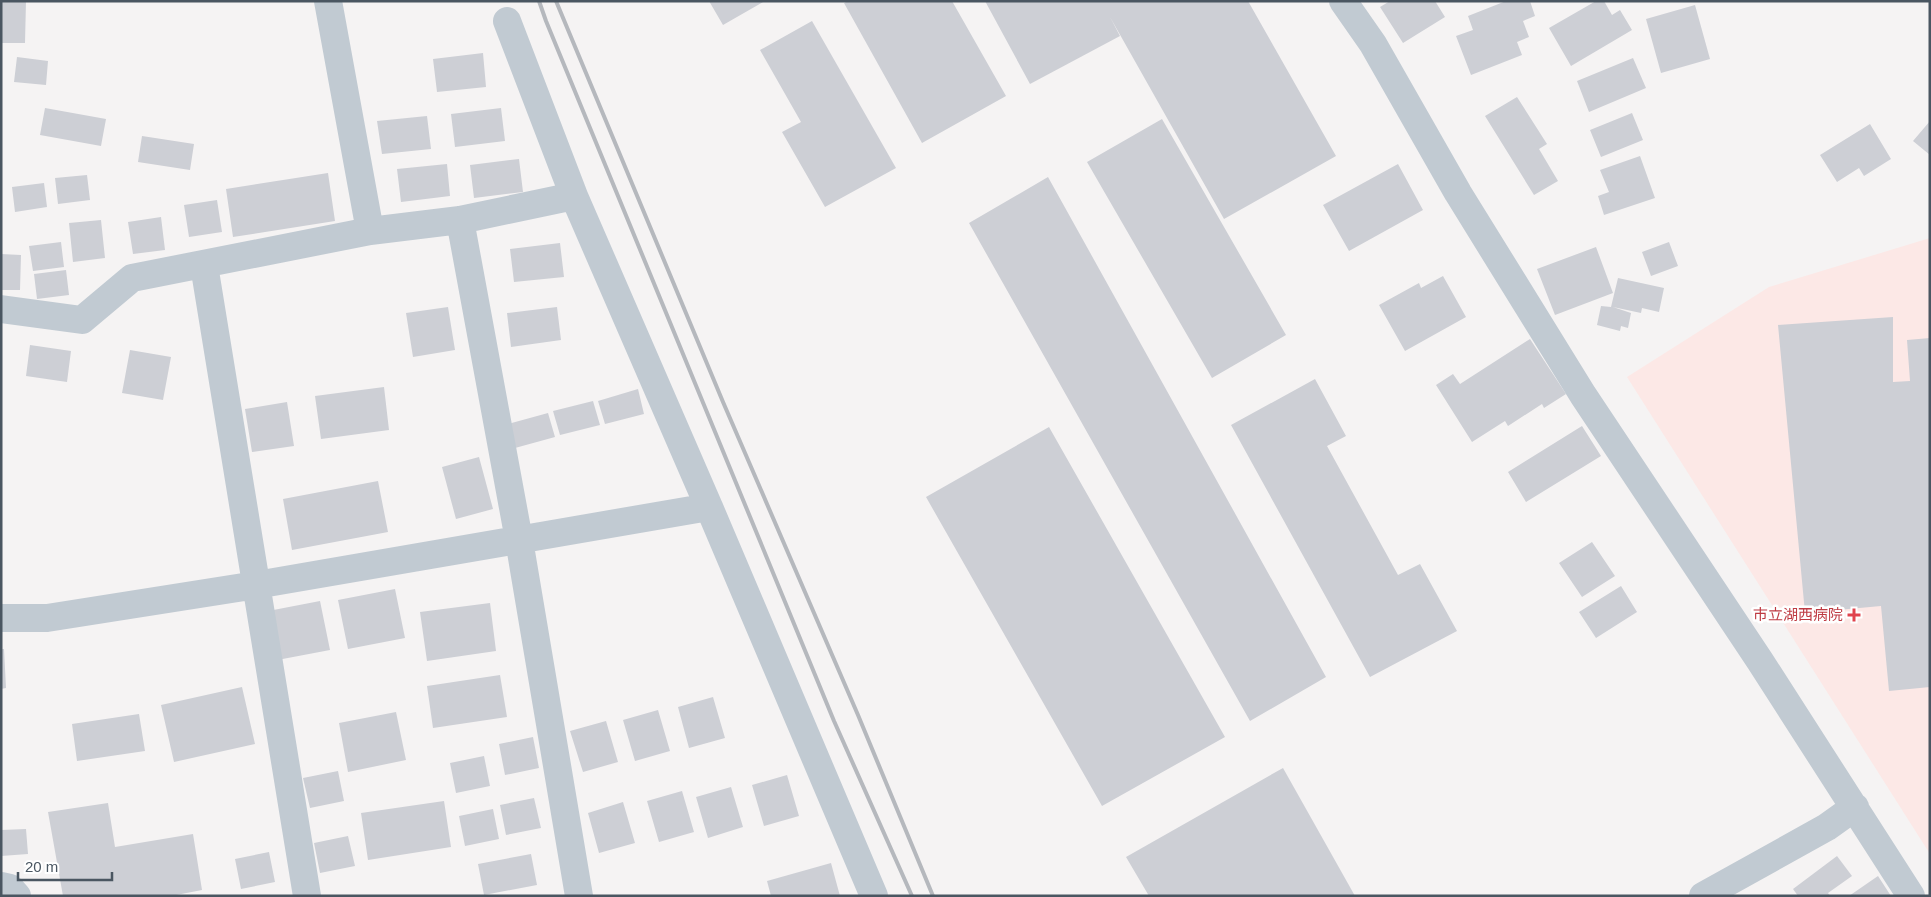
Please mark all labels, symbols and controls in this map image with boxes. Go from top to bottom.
place label: 市立湖西病院 [1753,606,1843,623]
marker: 市立湖西病院 [1847,608,1861,622]
scale bar [18,850,111,882]
text: 20 m [25,858,58,875]

